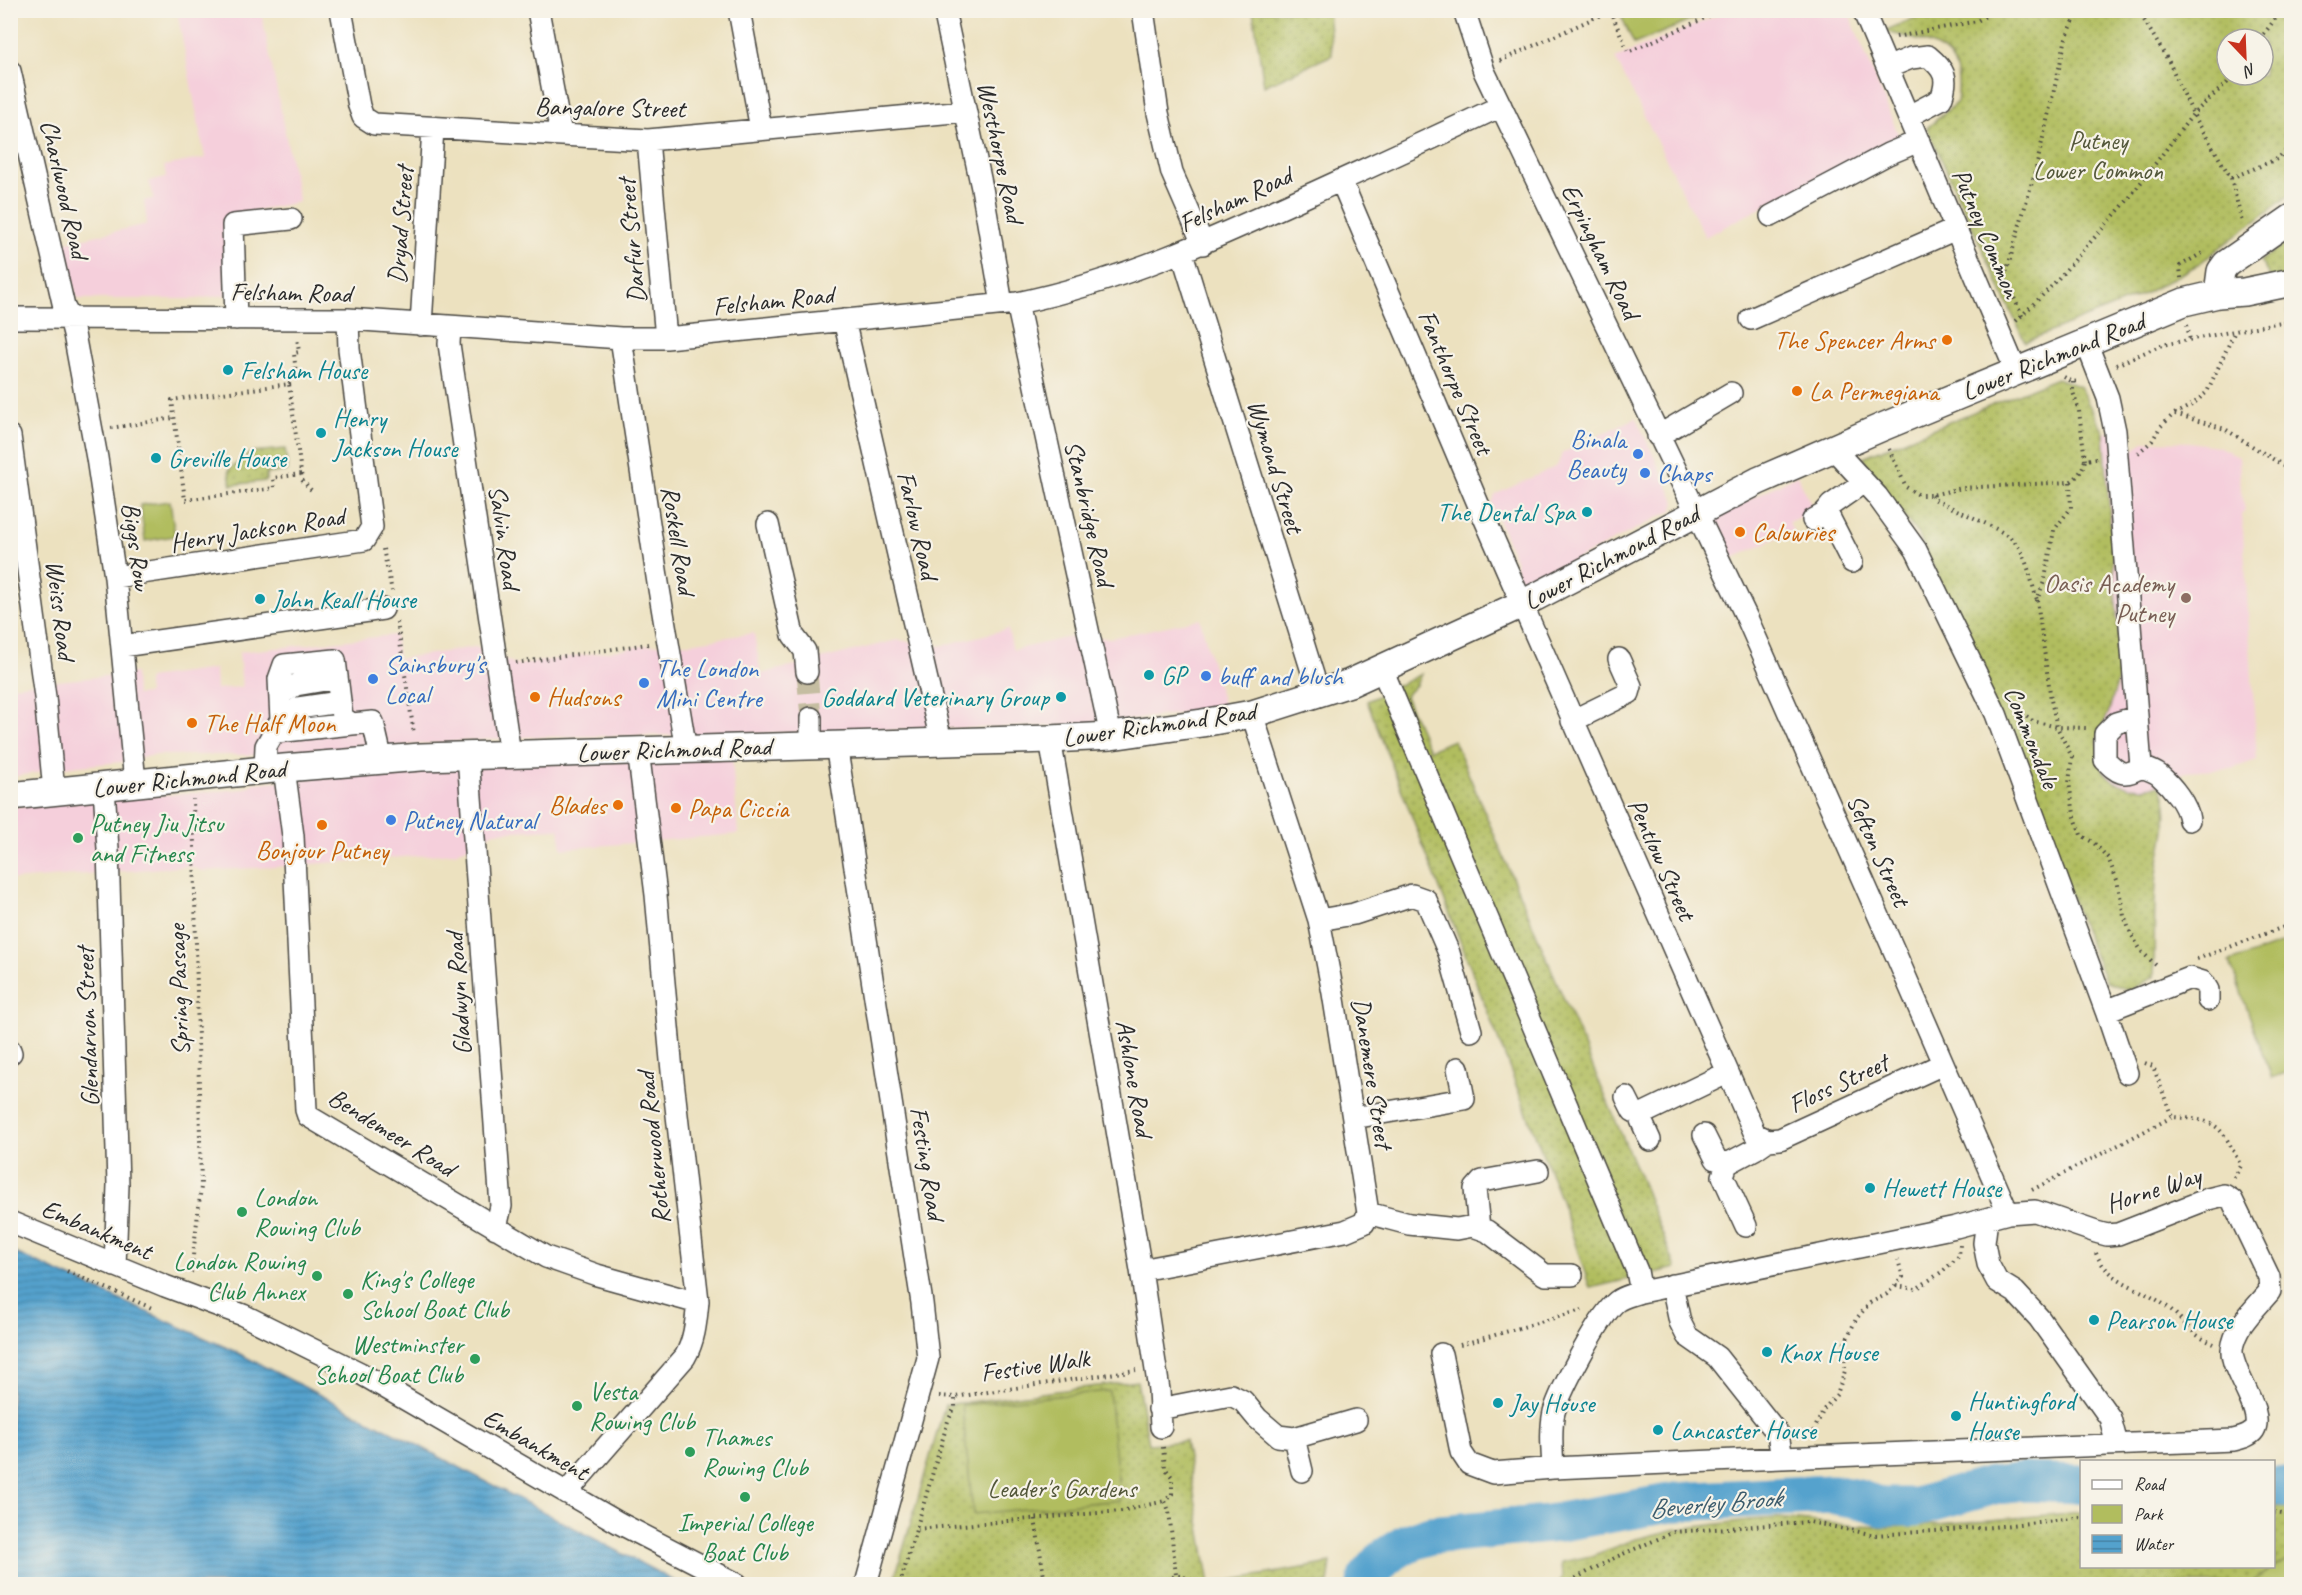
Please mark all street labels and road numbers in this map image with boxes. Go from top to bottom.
street label: Westhorpe Road [969,79,1032,229]
street label: Bangalore Street [535,90,688,125]
street label: Charlwood Road [33,117,97,265]
street label: Felsham Road [1173,157,1300,240]
street label: Dryad Street [380,162,421,285]
street label: Putney Common [1944,163,2029,304]
street label: Darfur Street [609,174,653,305]
street label: Erpingham Road [1554,178,1649,328]
street label: Felsham Road [230,275,356,310]
street label: Felsham Road [711,277,839,323]
street label: Lower Richmond Road [1957,303,2153,408]
street label: Fanthorpe Street [1410,305,1502,462]
street label: Wymond Street [1240,396,1312,539]
street label: Stanbridge Road [1057,437,1123,593]
street label: Farlow Road [889,468,947,586]
street label: Salvin Road [481,483,529,595]
street label: Roskell Road [654,484,704,600]
street label: Lower Richmond Road [1518,496,1708,618]
street label: Henry Jackson Road [168,499,350,560]
street label: Biggs Row [114,500,159,594]
street label: Weiss Road [38,558,83,665]
street label: Commondale [1996,682,2068,795]
street label: Lower Richmond Road [1061,694,1261,754]
street label: Lower Richmond Road [576,729,775,769]
street label: Lower Richmond Road [91,752,291,805]
street label: Sefton Street [1839,789,1919,913]
street label: Pentlow Street [1620,793,1704,927]
street label: Spring Passage [160,921,197,1056]
street label: Gladwyn Road [437,928,479,1056]
street label: Glendarvon Street [68,943,107,1107]
street label: Danemere Street [1344,996,1401,1154]
street label: Ashlone Road [1108,1017,1162,1143]
street label: Floss Street [1783,1045,1896,1121]
street label: Rotherwood Road [629,1066,678,1226]
street label: Bendemeer Road [322,1080,464,1186]
street label: Festing Road [902,1104,953,1226]
street label: Horne Way [2102,1158,2207,1220]
street label: Embankment [37,1191,159,1268]
street label: Festive Walk [979,1341,1093,1389]
street label: Embankment [477,1401,597,1489]

